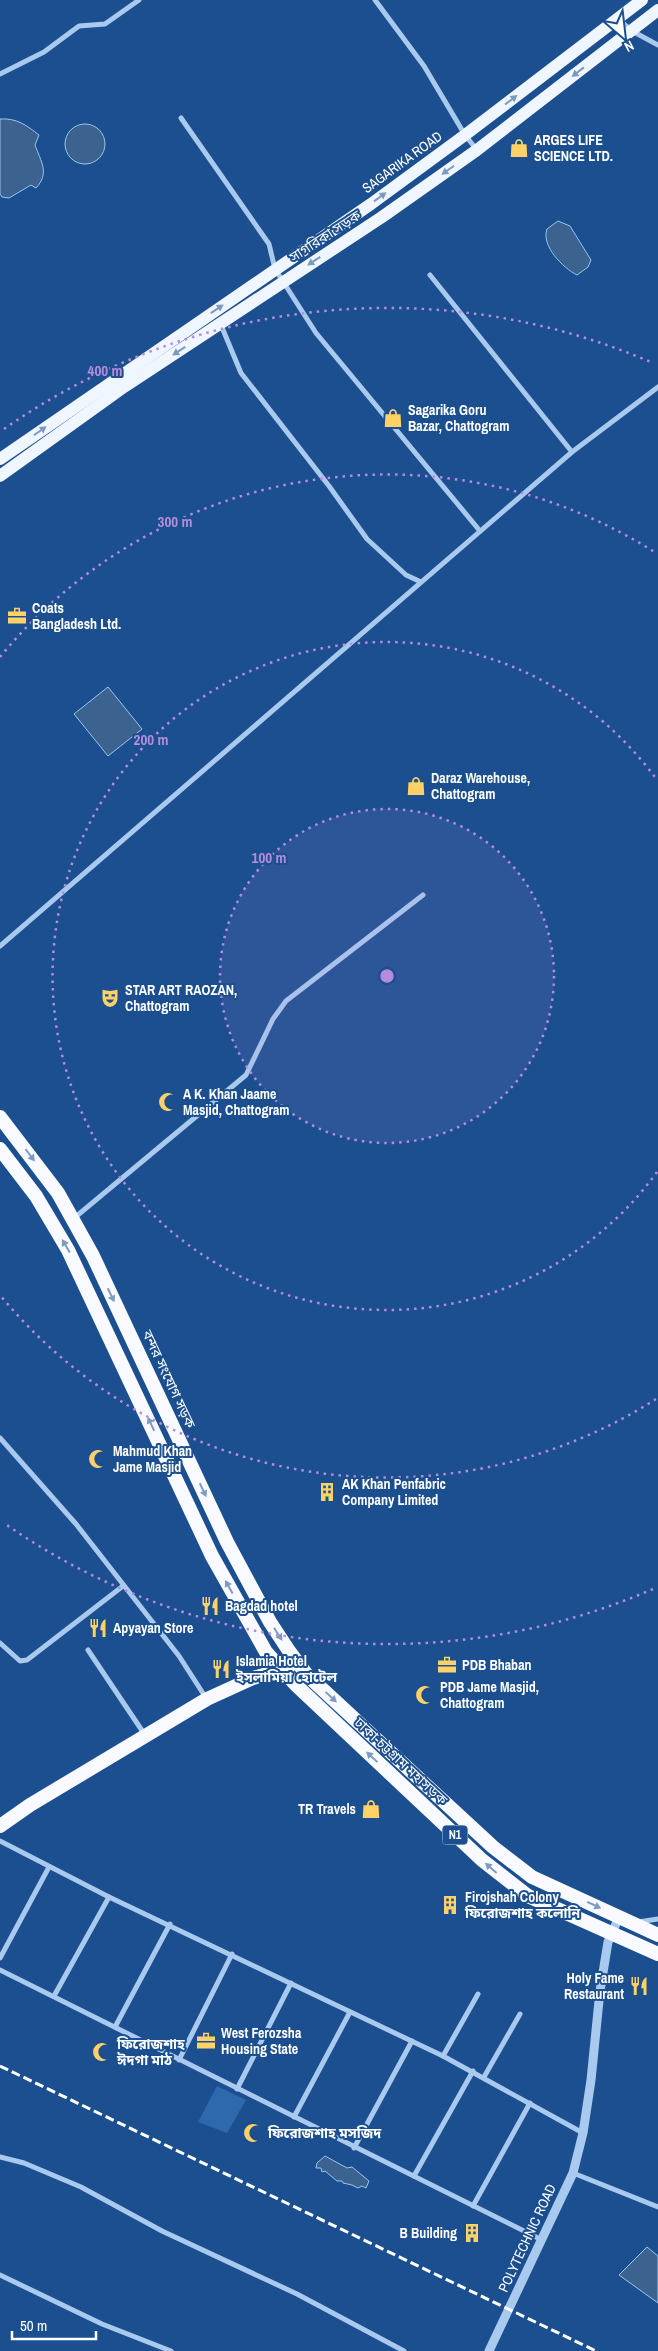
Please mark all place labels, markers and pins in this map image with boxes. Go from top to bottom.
place label: ARGES LIFE SCIENCE LTD. [534,131,613,165]
shop icon: ARGES LIFE SCIENCE LTD. [508,137,530,159]
place label: Sagarika Goru Bazar, Chattogram [408,401,509,435]
shop icon: Sagarika Goru Bazar, Chattogram [382,407,404,429]
place label: Coats Bangladesh Ltd. [32,599,121,633]
office icon: Coats Bangladesh Ltd. [6,605,28,627]
place label: Daraz Warehouse, Chattogram [431,769,530,803]
shop icon: Daraz Warehouse, Chattogram [405,775,427,797]
centre of rings [378,967,396,985]
place label: STAR ART RAOZAN, Chattogram [125,981,237,1015]
theatre icon: STAR ART RAOZAN, Chattogram [99,987,121,1009]
place label: A K. Khan Jaame Masjid, Chattogram [183,1085,290,1119]
mosque icon: A K. Khan Jaame Masjid, Chattogram [157,1091,179,1113]
place label: Mahmud Khan Jame Masjid [113,1442,192,1476]
mosque icon: Mahmud Khan Jame Masjid [87,1448,109,1470]
place label: AK Khan Penfabric Company Limited [342,1475,446,1509]
building icon: AK Khan Penfabric Company Limited [316,1481,338,1503]
restaurant icon: Bagdad hotel [199,1595,221,1617]
place label: Bagdad hotel [225,1597,298,1615]
restaurant icon: Apyayan Store [87,1617,109,1639]
place label: Apyayan Store [113,1619,193,1637]
place label: Islamia Hotel ইসলামিয়া হোটেল [235,1652,337,1686]
office icon: PDB Bhaban [436,1654,458,1676]
place label: PDB Bhaban [462,1656,532,1674]
restaurant icon: Islamia Hotel ইসলামিয়া হোটেল [210,1658,232,1680]
place label: PDB Jame Masjid, Chattogram [440,1678,539,1712]
mosque icon: PDB Jame Masjid, Chattogram [414,1684,436,1706]
shop icon: TR Travels [360,1798,382,1820]
place label: TR Travels [298,1800,356,1818]
place label: Firojshah Colony ফিরোজশাহ কলোনি [464,1888,580,1922]
building icon: Firojshah Colony ফিরোজশাহ কলোনি [439,1894,461,1916]
place label: Holy Fame Restaurant [564,1969,624,2003]
restaurant icon: Holy Fame Restaurant [628,1975,650,1997]
place label: West Ferozsha Housing State [221,2024,302,2058]
office icon: West Ferozsha Housing State [195,2030,217,2052]
place label: ফিরোজশাহ ঈদগা মাঠ [116,2035,185,2069]
mosque icon: ফিরোজশাহ ঈদগা মাঠ [91,2041,113,2063]
mosque icon: ফিরোজশাহ মসজিদ [242,2122,264,2144]
place label: ফিরোজশাহ মসজিদ [267,2124,382,2142]
building icon: B Building [461,2222,483,2244]
place label: B Building [400,2224,457,2242]

